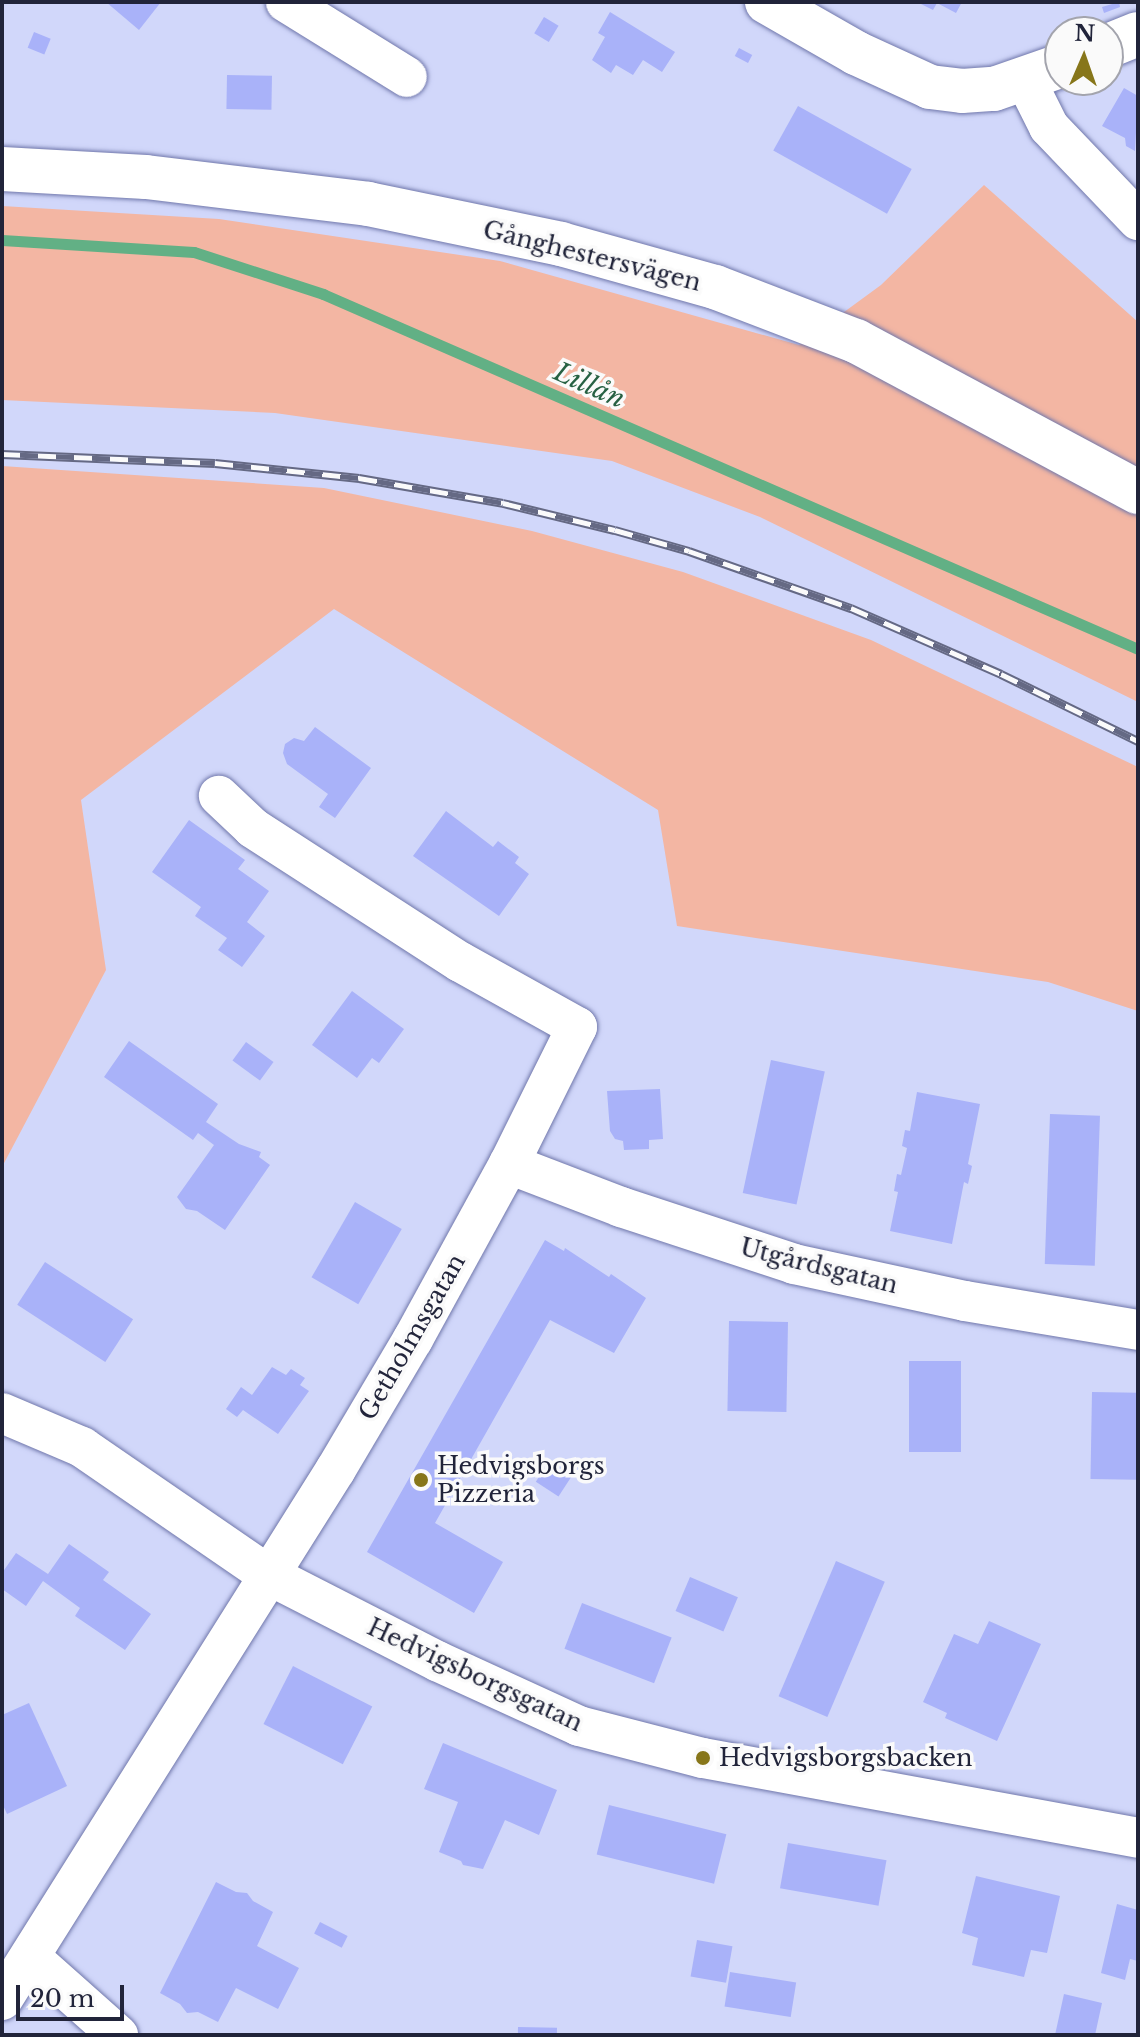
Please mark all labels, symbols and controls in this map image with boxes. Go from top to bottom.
north arrow [1044,16,1124,96]
text: N [1074,20,1096,47]
street label: Gånghestersvägen [480,215,704,297]
water label: Lillån [549,357,629,415]
street label: Utgårdsgatan [737,1232,901,1300]
street label: Getholmsgatan [353,1249,471,1425]
place label: Hedvigsborgs Pizzeria [437,1452,605,1508]
marker: Hedvigsborgs Pizzeria [412,1471,430,1489]
street label: Hedvigsborgsgatan [363,1612,587,1738]
place label: Hedvigsborgsbacken [719,1744,973,1772]
marker: Hedvigsborgsbacken [694,1749,712,1767]
scale bar [20,1969,128,2019]
text: 20 m [30,1984,95,2013]

